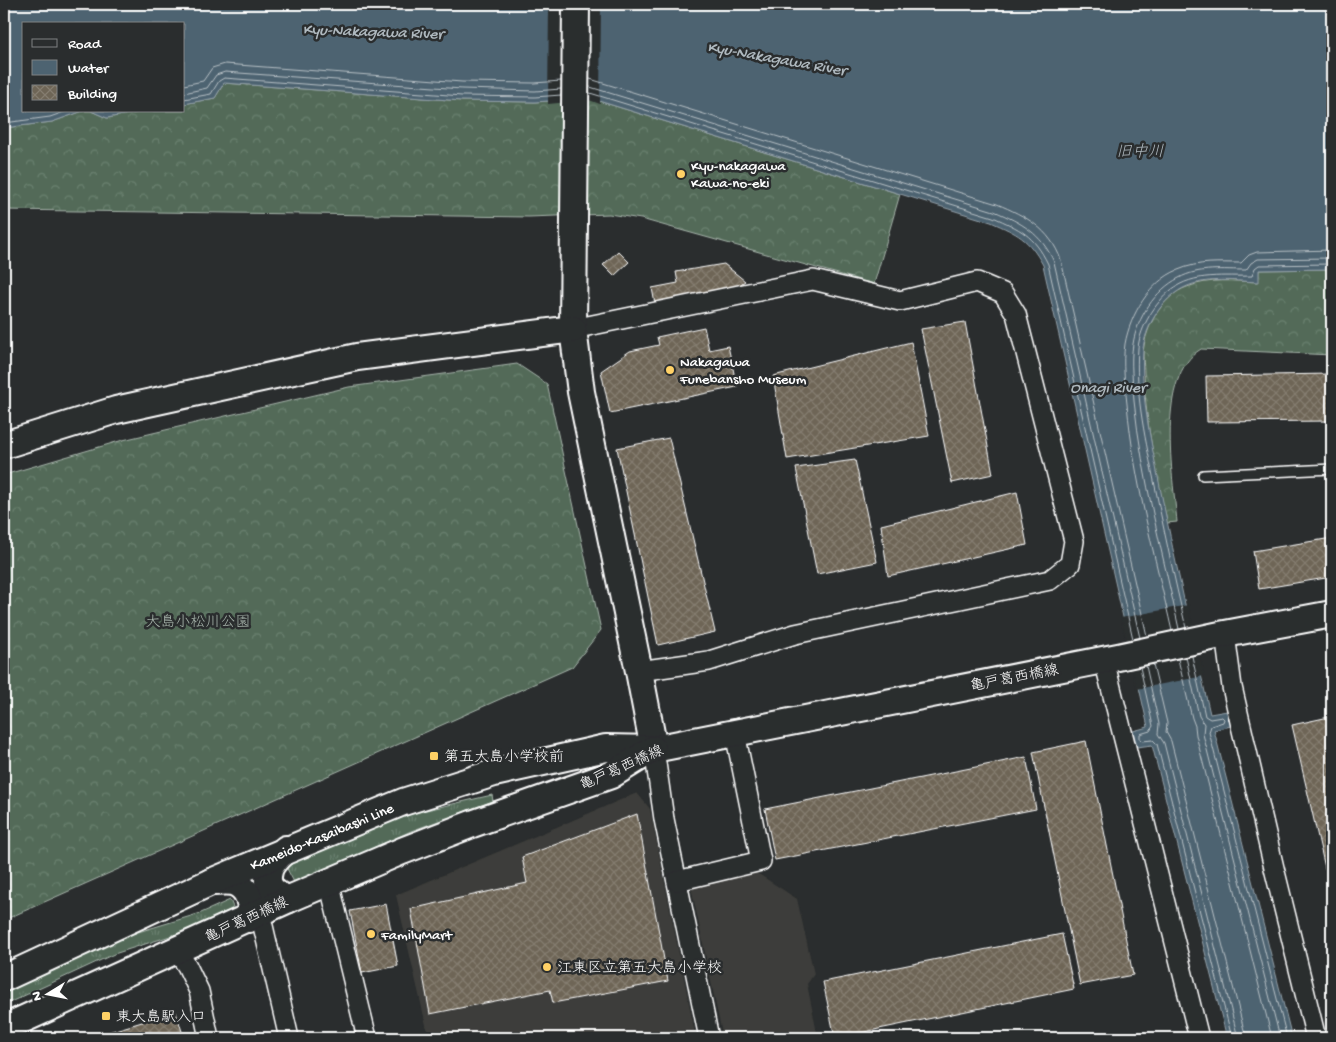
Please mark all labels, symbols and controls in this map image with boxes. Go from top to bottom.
legend [22,22,185,112]
water label: Kyu-Nakagawa River [302,22,447,46]
text: Road [68,36,102,54]
water label: Kyu-Nakagawa River [706,39,850,83]
text: Water [68,60,110,78]
text: Building [67,86,117,104]
water label: 旧中川 [1116,142,1164,163]
place label: Kyu-nakagawa Kawa-no-eki [691,158,786,193]
marker: Kyu-nakagawa Kawa-no-eki [675,168,687,180]
place label: Nakagawa Funebansho Museum [679,354,807,389]
marker: Nakagawa Funebansho Museum [664,364,676,376]
water label: Onagi River [1070,380,1149,399]
park label: 大島小松川公園 [145,613,251,632]
street label: 亀戸葛西橋線 [968,661,1060,696]
street label: 亀戸葛西橋線 [577,741,667,795]
place label: 第五大島小学校前 [444,748,564,767]
marker: 第五大島小学校前 [428,750,440,762]
street label: Kameido-Kasaibashi Line [248,800,397,876]
street label: 亀戸葛西橋線 [202,893,291,948]
place label: FamilyMart [380,927,454,945]
marker: FamilyMart [365,928,377,940]
place label: 江東区立第五大島小学校 [557,959,722,978]
marker: 江東区立第五大島小学校 [541,961,553,973]
north arrow [22,970,72,1020]
text: N [28,990,47,1002]
place label: 東大島駅入口 [116,1008,206,1027]
marker: 東大島駅入口 [100,1010,112,1022]

